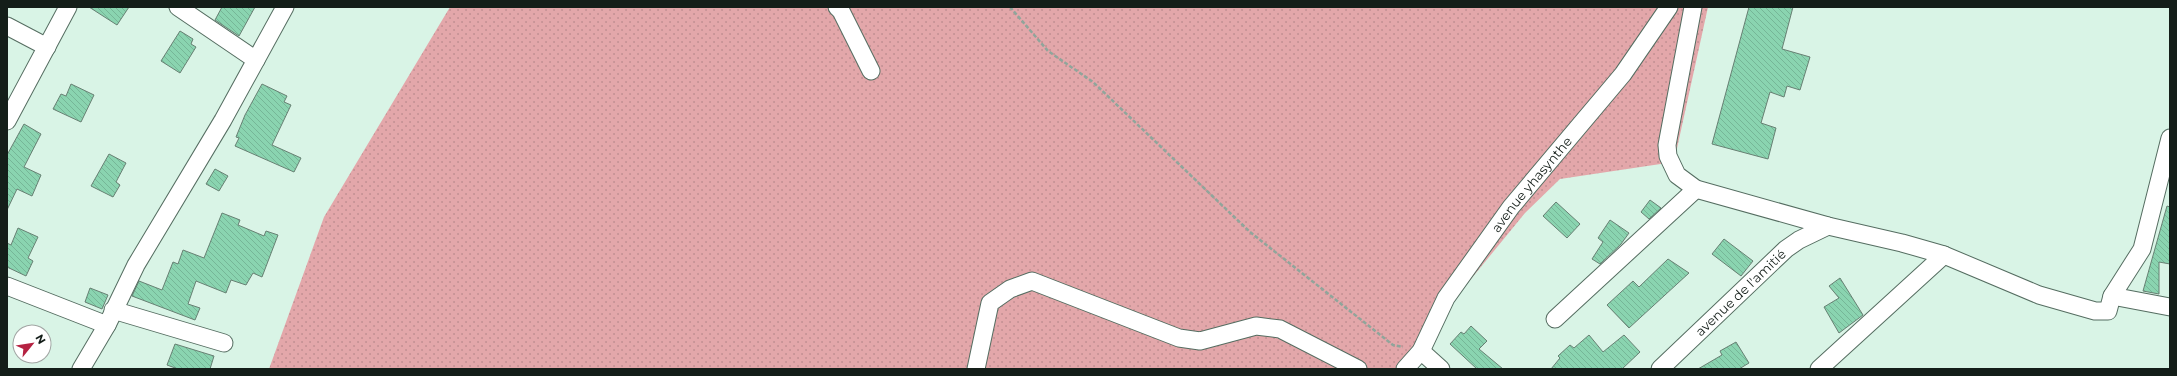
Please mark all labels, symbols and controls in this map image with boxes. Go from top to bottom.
street label: avenue yhasynthe [1488,133,1575,235]
street label: avenue de l'amitié [1692,246,1789,339]
north arrow [12,324,52,364]
text: N [32,332,49,346]

